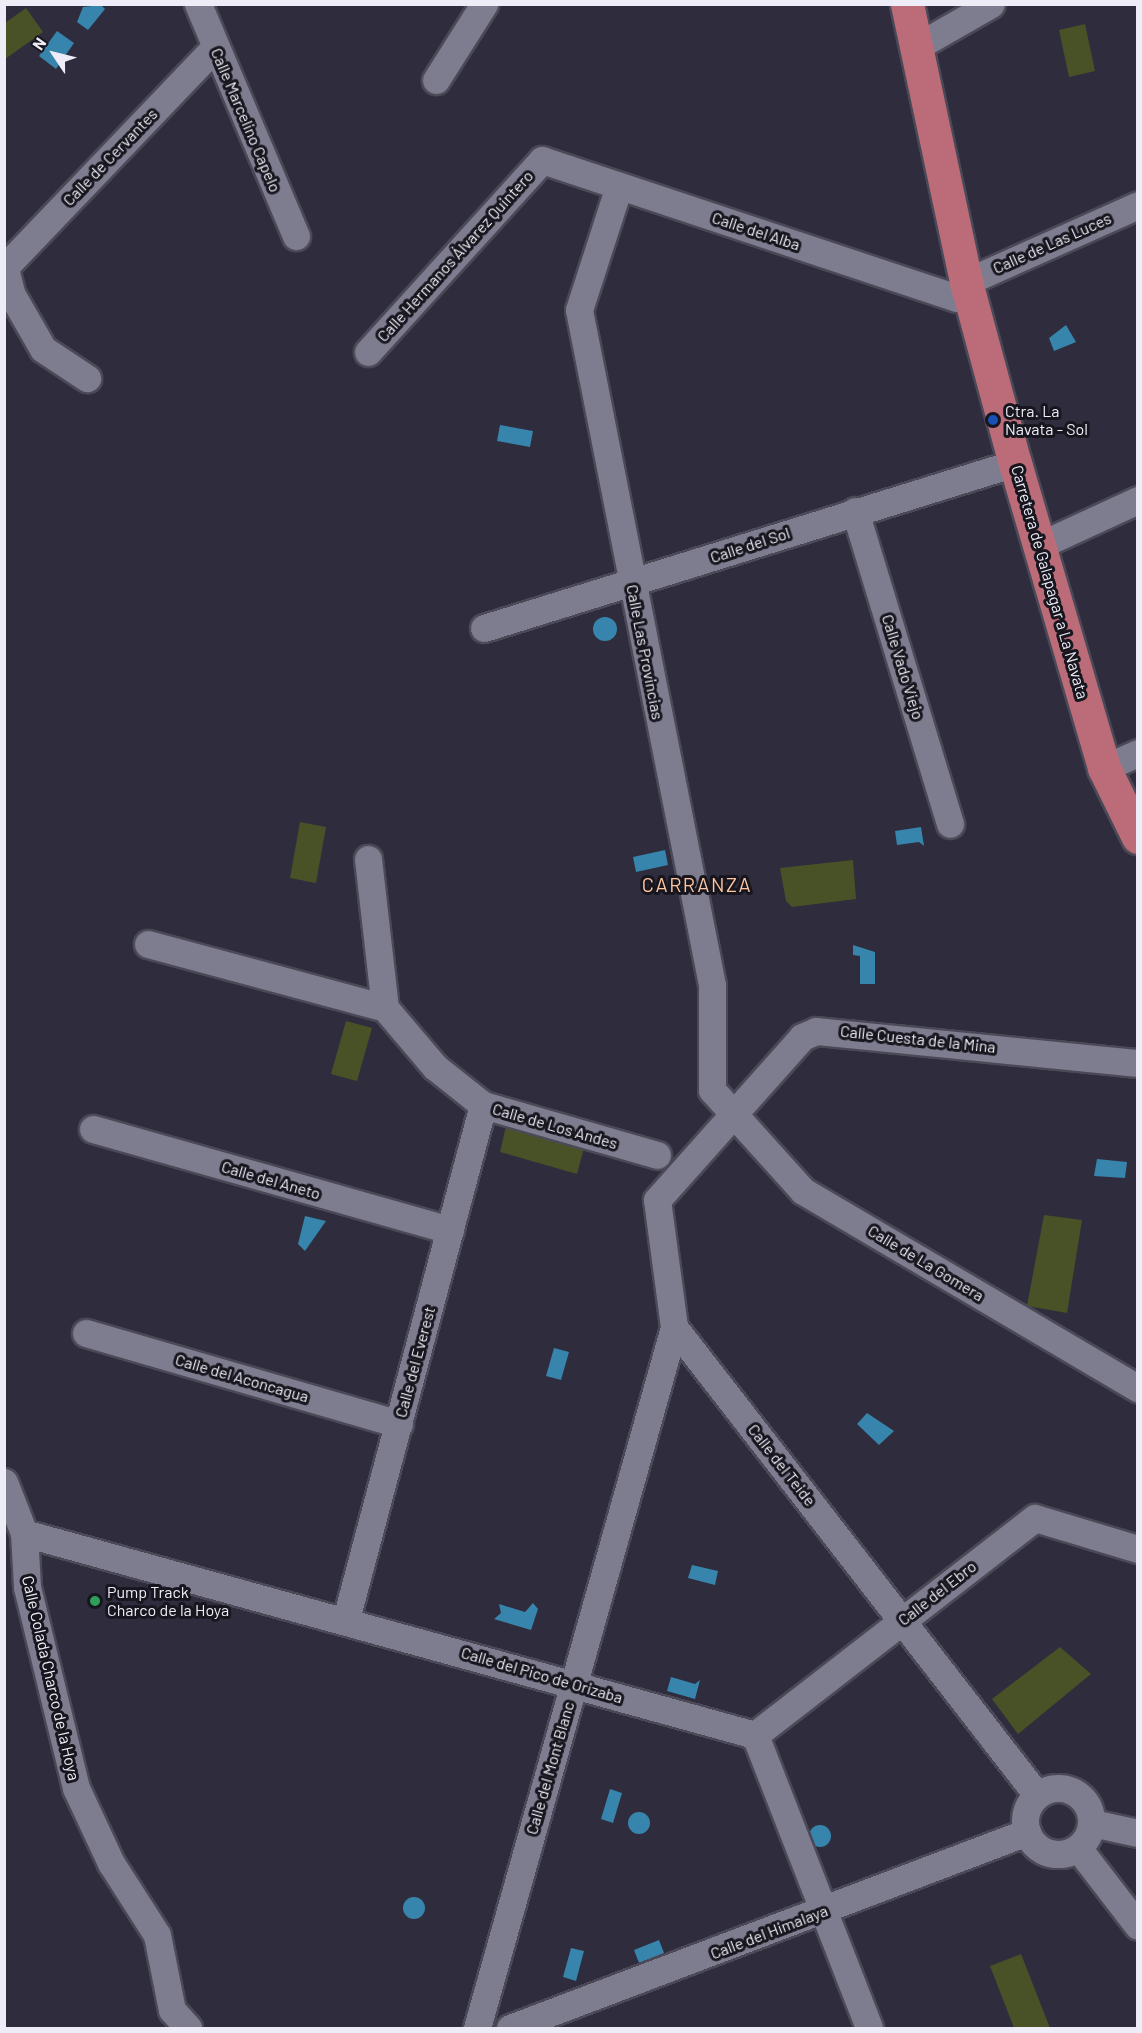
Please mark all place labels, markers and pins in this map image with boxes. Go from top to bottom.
place label: Ctra. La Navata - Sol [1005,401,1088,439]
marker: Ctra. La Navata - Sol [986,413,1000,427]
place label: Pump Track Charco de la Hoya [107,1582,229,1620]
marker: Pump Track Charco de la Hoya [88,1594,102,1608]

